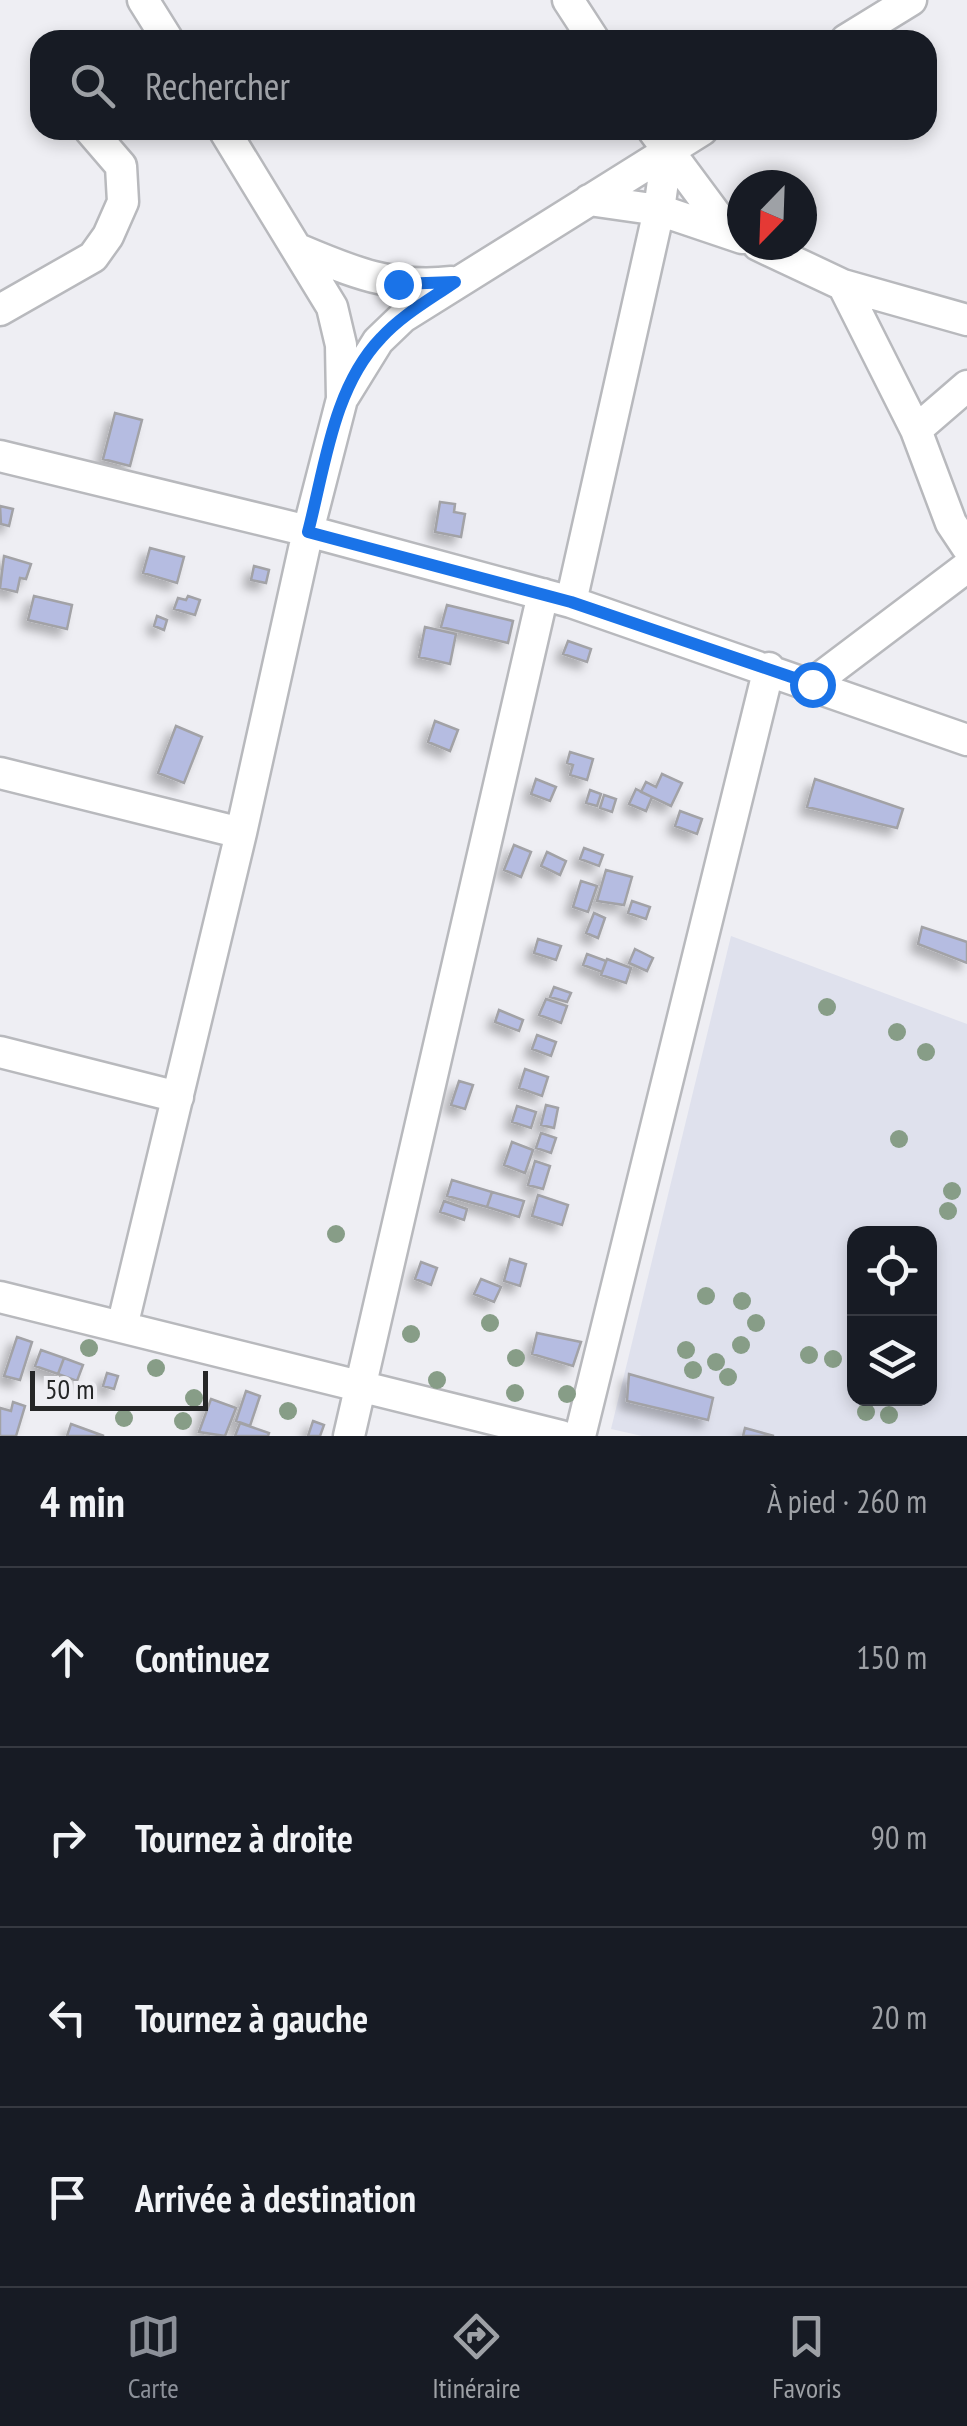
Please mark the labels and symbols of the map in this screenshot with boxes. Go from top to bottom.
north arrow [727,170,817,260]
route end [376,262,422,308]
route start [790,662,836,708]
scale bar [30,1366,208,1410]

